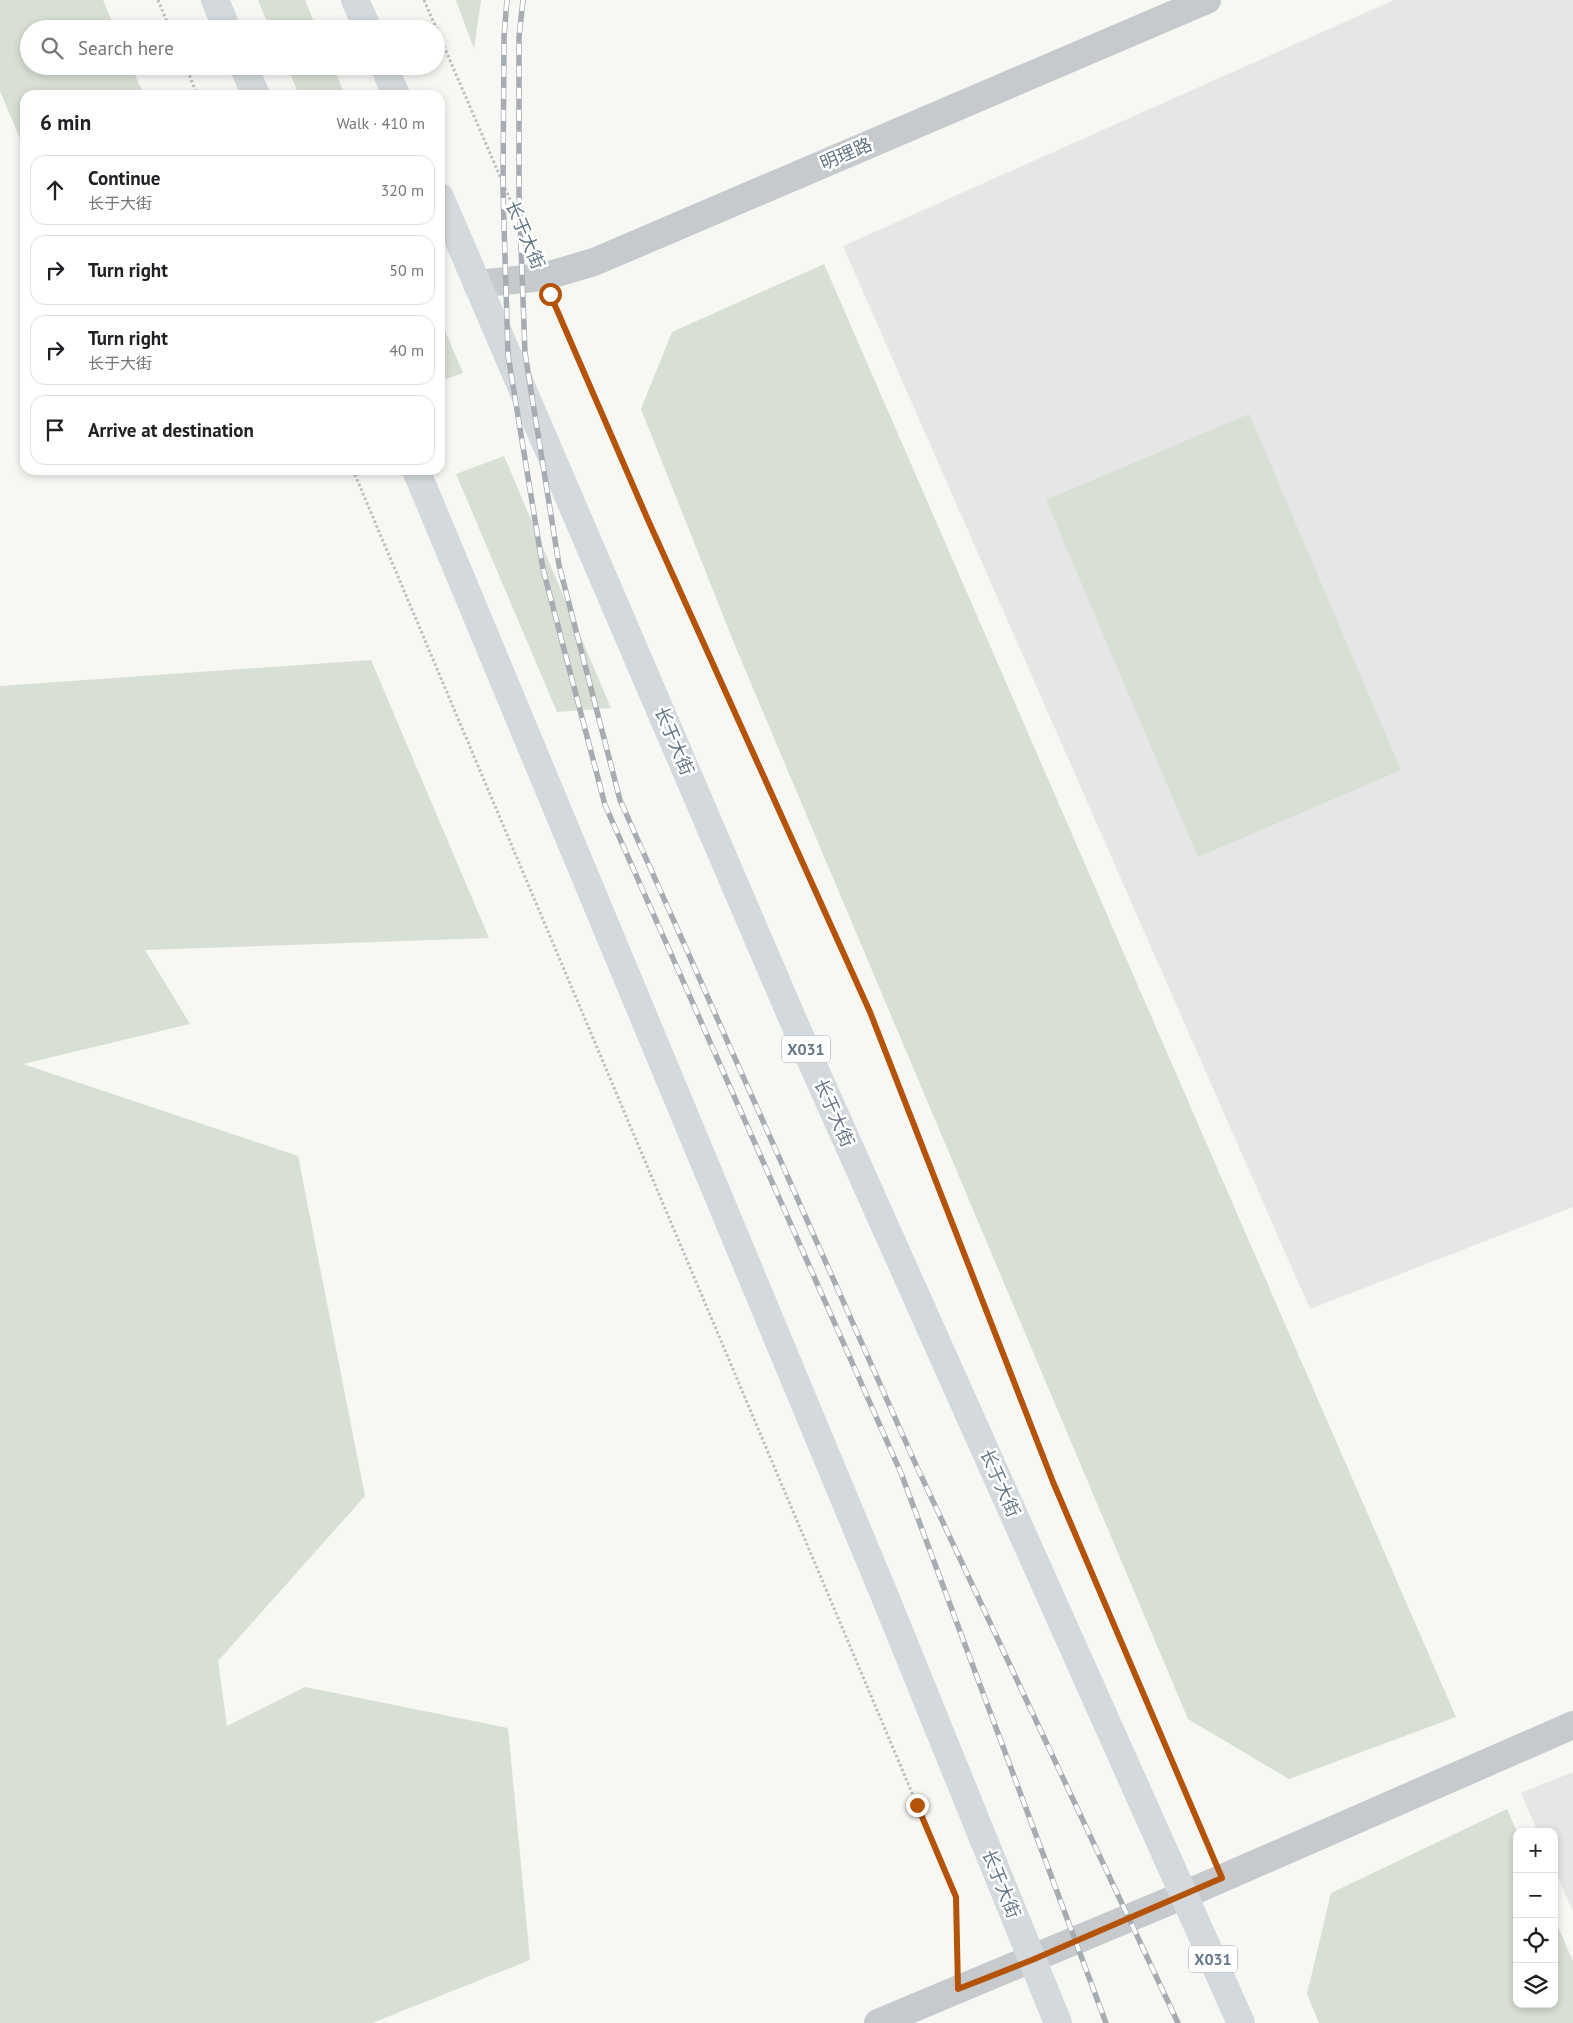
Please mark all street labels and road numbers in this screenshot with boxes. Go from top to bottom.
street label: 明理路 [816,132,875,175]
street label: 长于大街 [501,197,550,272]
street label: 长于大街 [650,703,699,778]
road number: X031 [782,1036,830,1062]
street label: 长于大街 [809,1075,860,1150]
street label: 长于大街 [975,1445,1026,1520]
street label: 长于大街 [977,1846,1026,1921]
road number: X031 [1189,1946,1237,1972]

